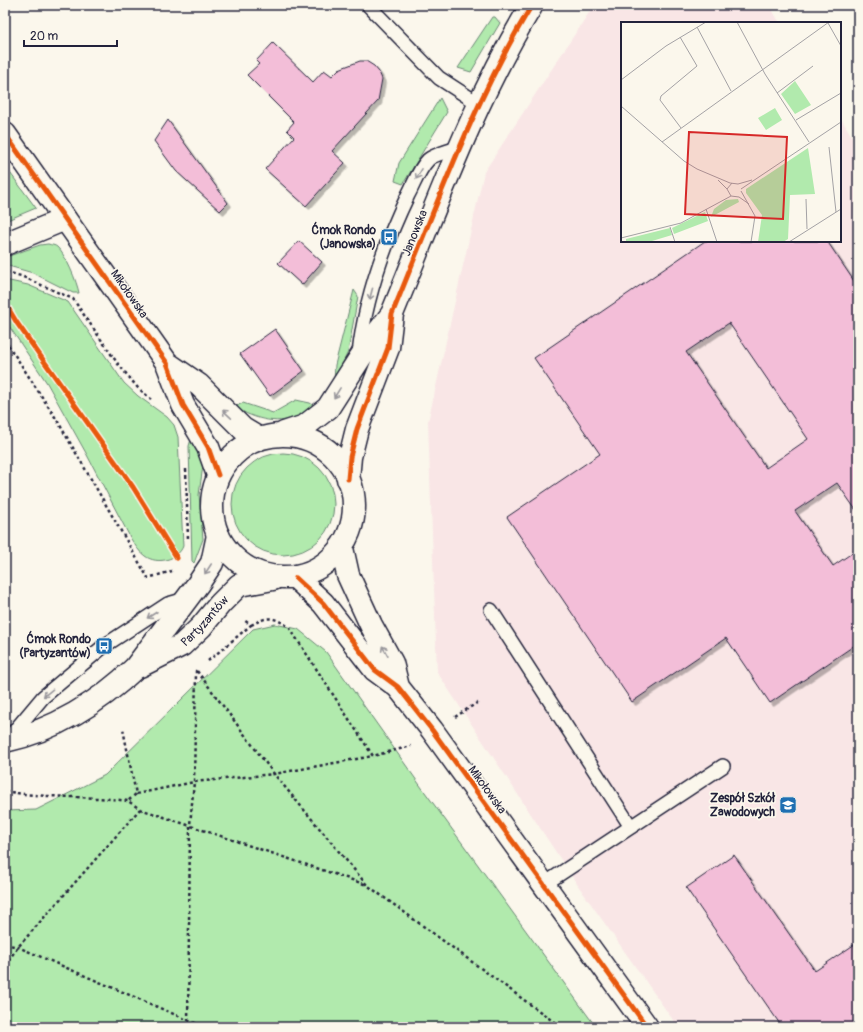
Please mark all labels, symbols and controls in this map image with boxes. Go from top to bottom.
scale bar [24,22,117,48]
inset map [621,22,841,242]
text: 20 m [30,29,59,44]
one-way arrow [415,168,423,180]
street label: Janowska [399,207,431,258]
place label: Ćmok Rondo (Janowska) [312,221,377,252]
bus stop icon: Ćmok Rondo (Janowska) [379,227,399,247]
street label: Mikołowska [107,267,151,321]
one-way arrow [367,287,374,300]
one-way arrow [333,388,341,399]
one-way arrow [222,409,232,419]
one-way arrow [204,563,212,574]
street label: Partyzantów [178,592,232,650]
one-way arrow [146,611,158,619]
place label: Ćmok Rondo (Partyzantów) [19,630,92,661]
bus stop icon: Ćmok Rondo (Partyzantów) [94,636,114,656]
one-way arrow [381,645,389,657]
one-way arrow [43,688,54,697]
street label: Mikołowska [465,763,510,817]
place label: Zespół Szkół Zawodowych [710,791,776,820]
school or university icon: Zespół Szkół Zawodowych [778,795,798,815]

